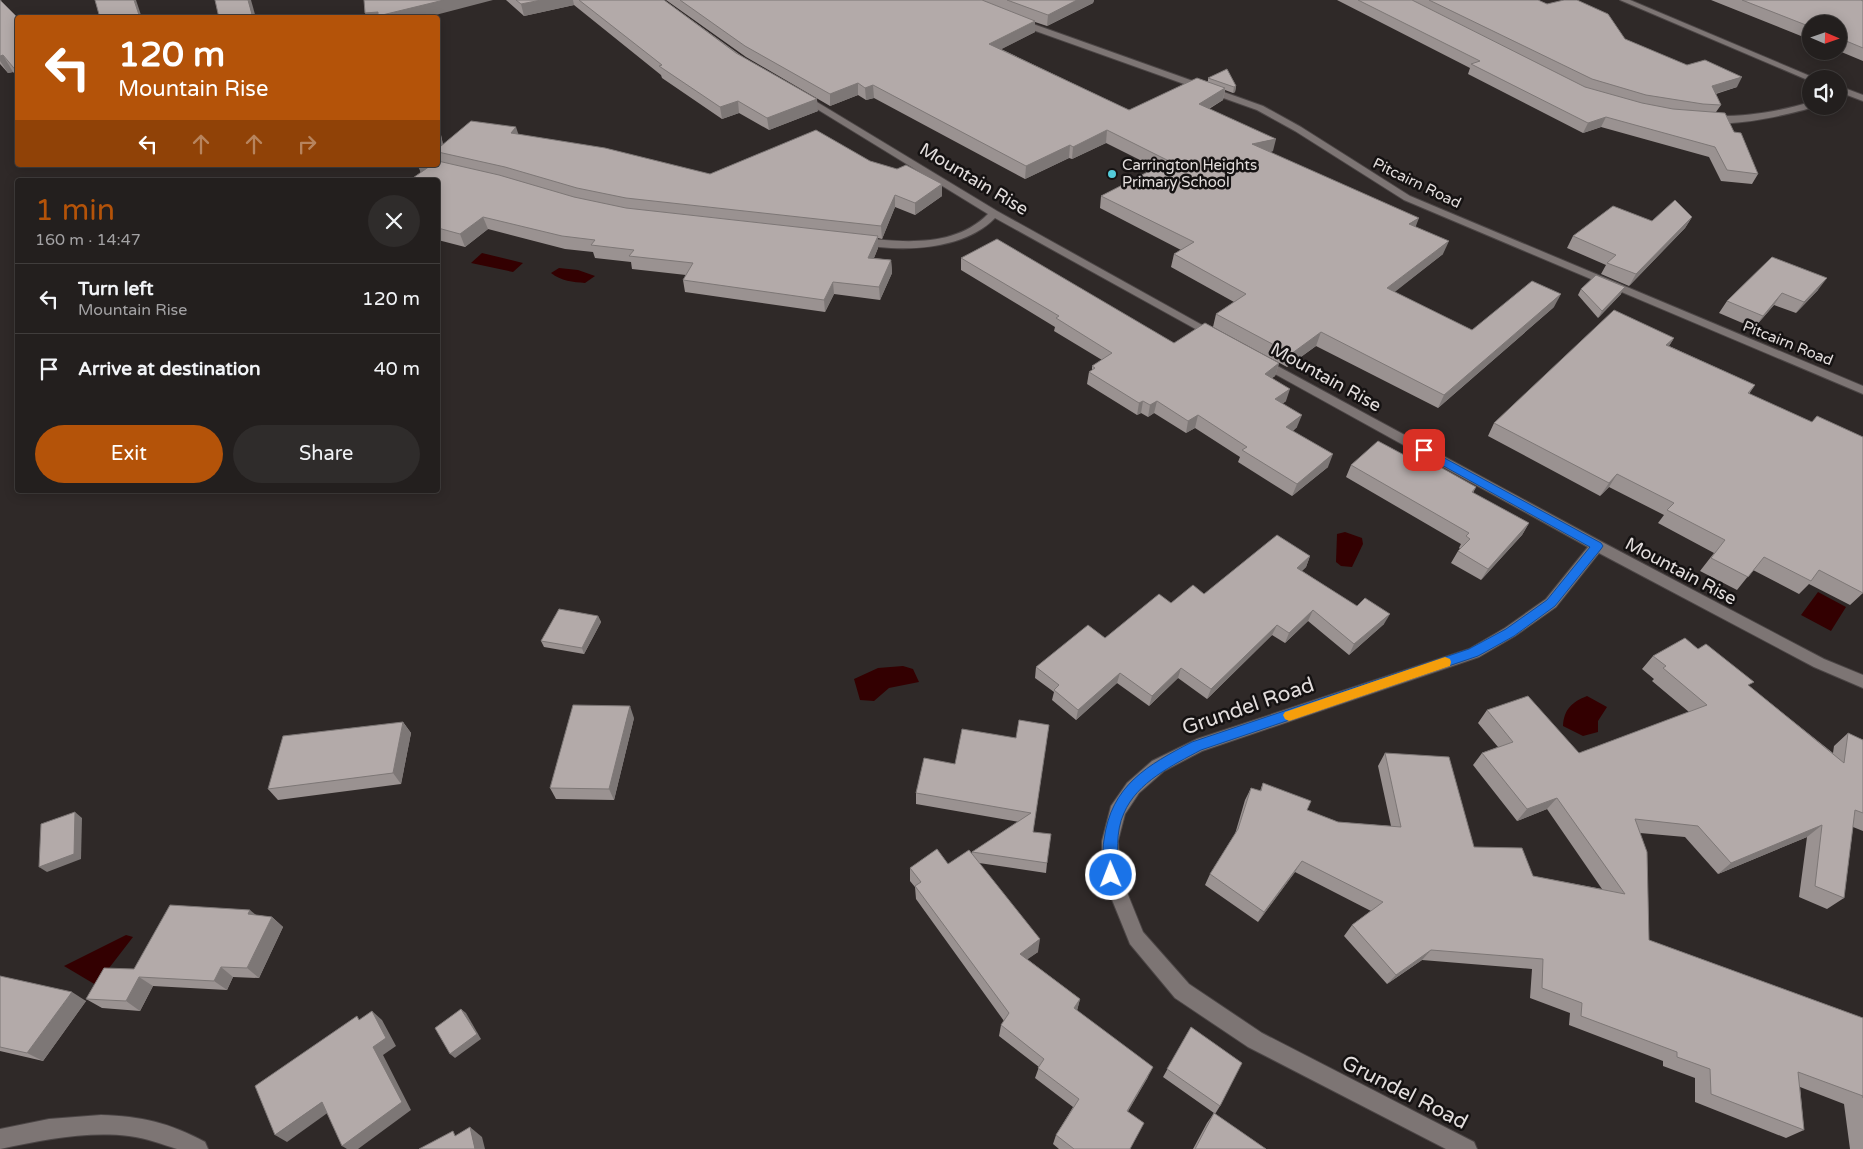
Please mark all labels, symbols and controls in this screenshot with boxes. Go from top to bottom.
north arrow [1802,15,1848,60]
map controls [1802,15,1847,115]
text: 120 m [118,34,225,76]
icon: left [35,35,100,100]
button: sound [1802,70,1847,115]
text: Mountain Rise [118,76,268,102]
icon: left [134,130,162,158]
icon: ahead [187,130,215,158]
icon: ahead [240,130,268,158]
icon: right [293,130,321,158]
street label: Mountain Rise [916,138,1032,220]
street label: Pitcairn Road [1370,154,1464,212]
place label: Carrington Heights Primary School [1122,156,1257,191]
marker: Carrington Heights Primary School [1106,168,1118,180]
text: 1 min [35,192,115,229]
button: close [368,195,420,247]
text: 160 m · 14:47 [35,230,141,250]
text: Turn left [78,278,154,300]
icon: left [35,285,63,313]
text: 120 m [362,288,420,310]
text: Mountain Rise [78,300,187,320]
street label: Pitcairn Road [1740,317,1836,369]
street label: Mountain Rise [1267,338,1385,416]
icon: arrive [35,355,63,383]
text: Arrive at destination [78,358,261,380]
text: 40 m [374,358,420,380]
button: Exit [35,425,223,483]
button: Share [233,425,420,483]
pin [1403,429,1445,471]
icon: arrive [1410,436,1438,464]
street label: Mountain Rise [1622,532,1740,610]
street label: Grundel Road [1179,672,1318,741]
position arrow [1084,848,1136,900]
street label: Grundel Road [1338,1050,1472,1135]

